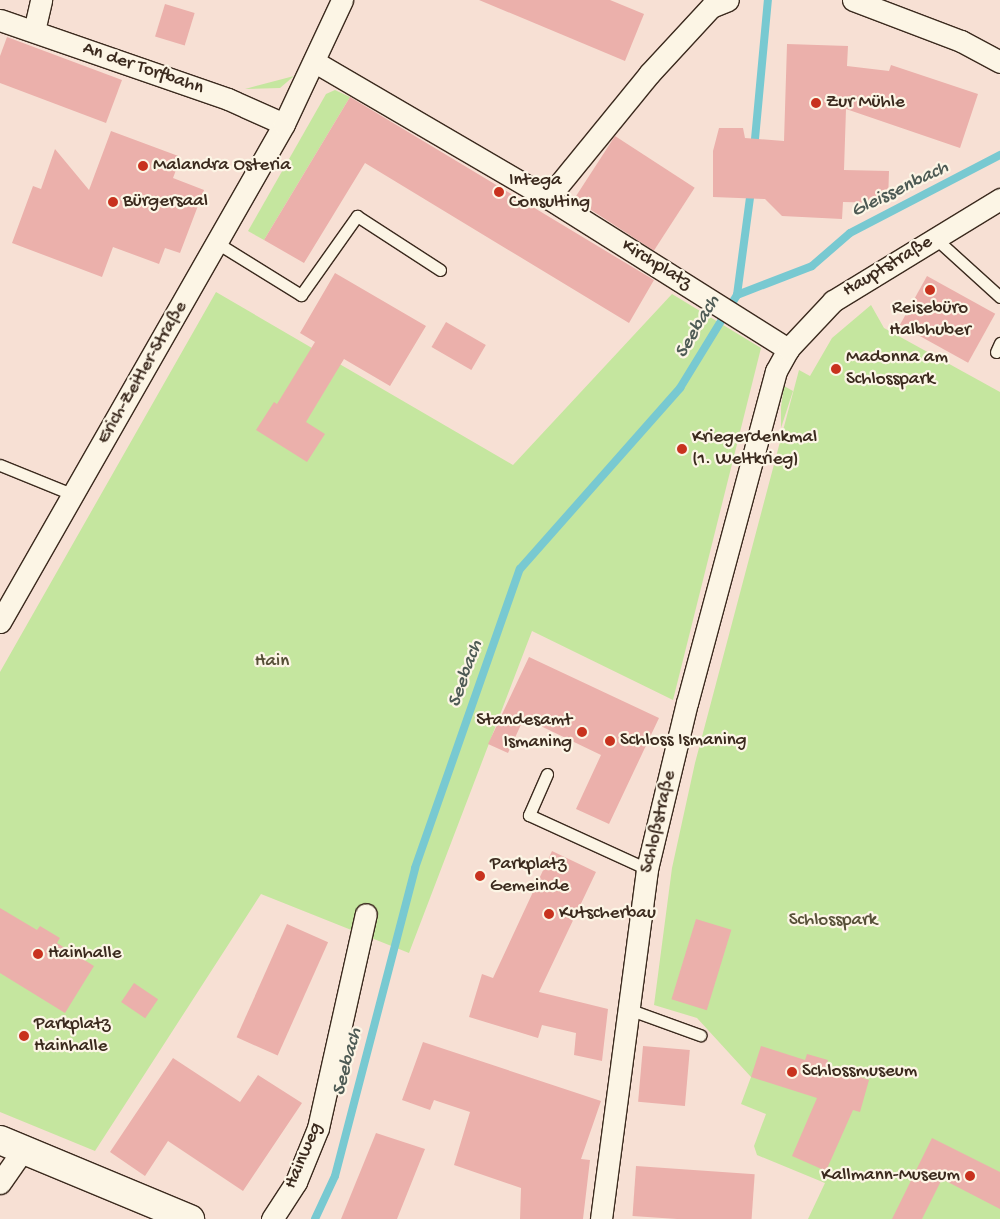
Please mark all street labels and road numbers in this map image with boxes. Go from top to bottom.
street label: An der Torfbahn [80,38,206,100]
street label: Hauptstraße [839,231,937,303]
street label: Kirchplatz [617,235,695,295]
street label: Erich-Zeitler-Straße [93,298,193,448]
street label: Schloßstraße [636,769,682,875]
street label: Hainweg [280,1119,328,1193]

